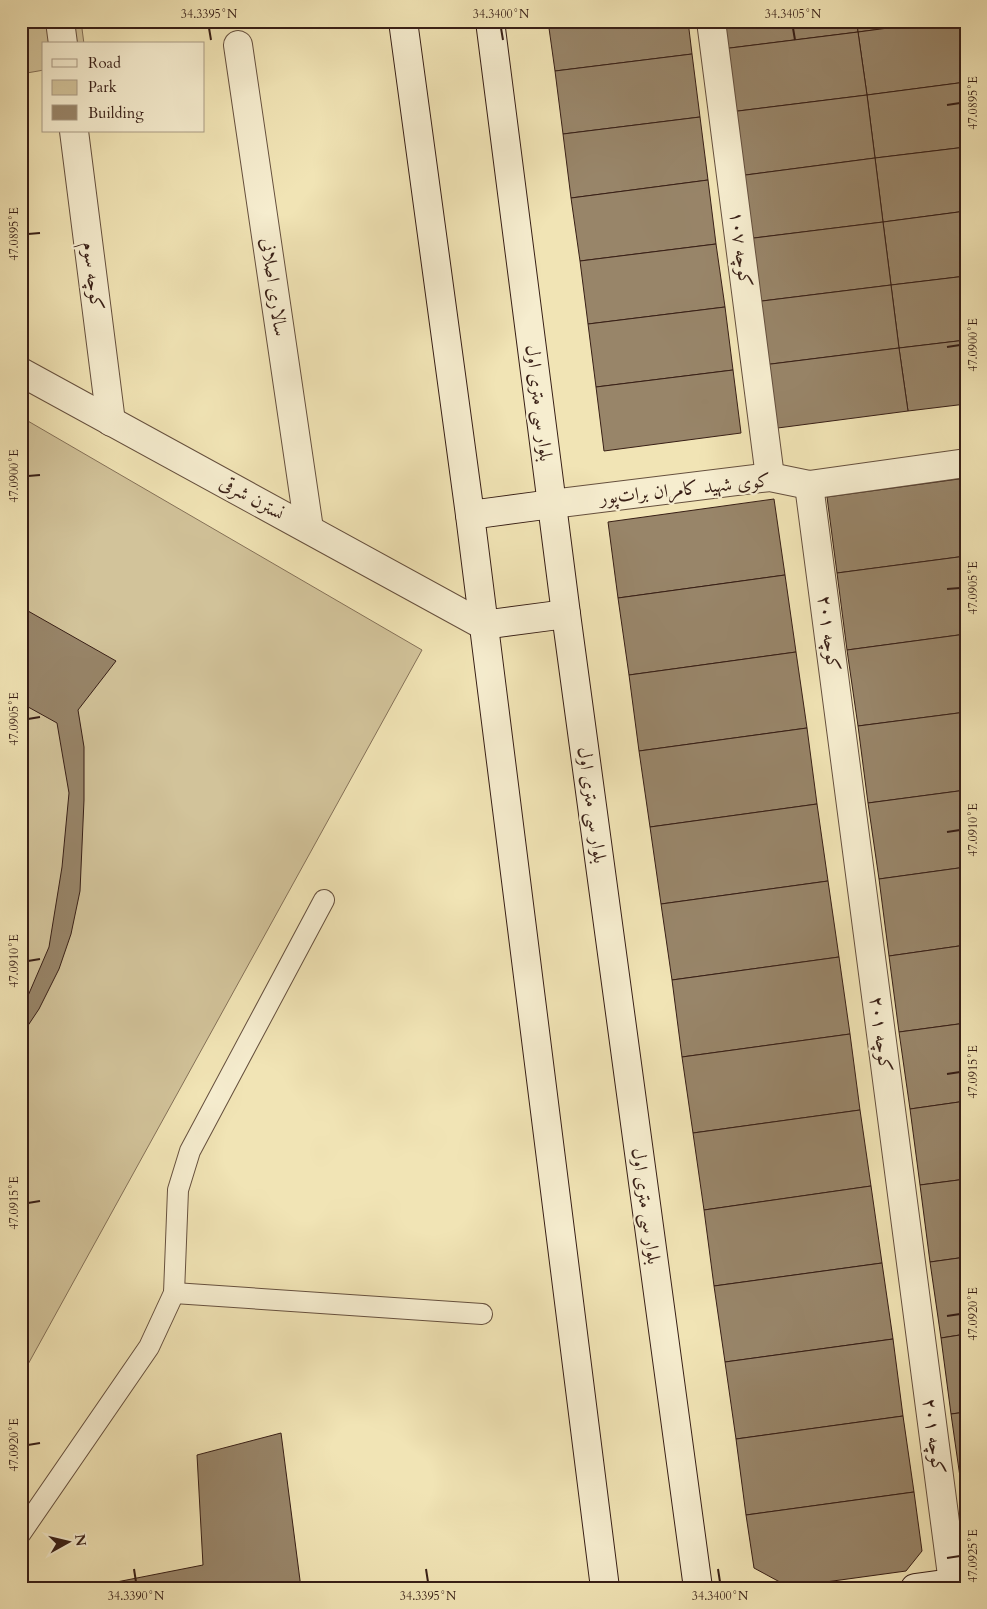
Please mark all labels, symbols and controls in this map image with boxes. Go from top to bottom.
text: 34.3395°N [181,6,238,22]
text: 34.3400°N [473,6,530,22]
text: 34.3405°N [765,6,822,22]
legend [42,42,205,132]
text: Road [88,53,121,73]
text: 47.0895°E [965,76,981,130]
text: Park [88,77,117,97]
text: Building [88,103,144,123]
text: 47.0895°E [6,207,22,261]
street label: کوچه ۱۰۷ [723,210,759,288]
street label: سالاری اصلانی [254,236,294,338]
street label: کوچه سوم [73,240,110,312]
text: 47.0900°E [965,318,981,372]
street label: بلوار سی متری اول [519,343,559,463]
text: 47.0900°E [6,449,22,503]
street label: کوی شهید کامران برات‌پور [596,467,772,511]
street label: نسترن شرقی [215,470,289,526]
text: 47.0905°E [965,561,981,615]
street label: کوچه ۲۰۱ [811,594,847,672]
text: 47.0905°E [6,692,22,746]
street label: بلوار سی متری اول [571,745,613,865]
text: 47.0910°E [965,803,981,857]
text: 47.0910°E [6,934,22,988]
street label: کوچه ۲۰۱ [863,995,899,1073]
text: 47.0915°E [965,1045,981,1099]
street label: بلوار سی متری اول [625,1146,667,1266]
text: 47.0915°E [6,1176,22,1230]
text: 47.0920°E [965,1287,981,1341]
street label: کوچه ۲۰۱ [916,1397,952,1475]
text: 47.0920°E [6,1418,22,1472]
north arrow [42,1516,92,1566]
text: 47.0925°E [965,1529,981,1583]
text: N [70,1533,91,1548]
text: 34.3390°N [108,1588,165,1604]
text: 34.3395°N [400,1588,457,1604]
text: 34.3400°N [692,1588,749,1604]

